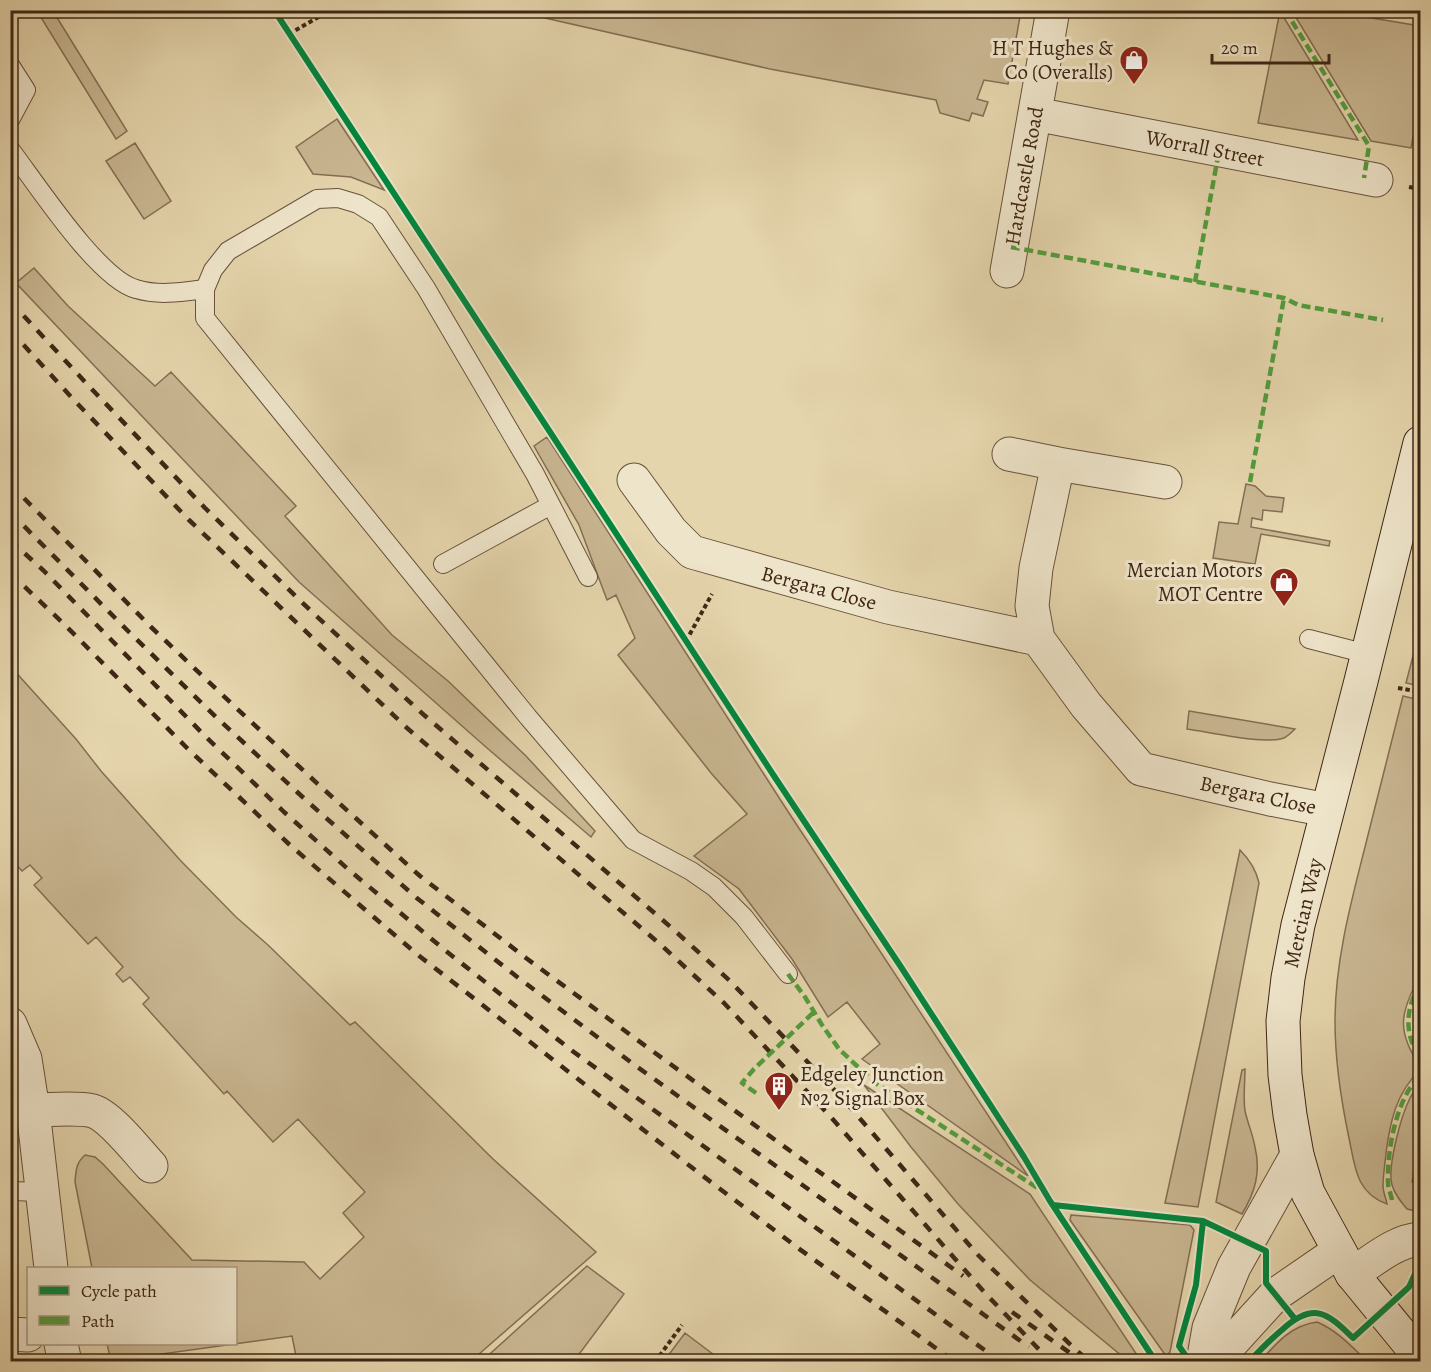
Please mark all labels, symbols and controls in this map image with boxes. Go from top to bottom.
scale bar [1212,27,1329,65]
place label: H T Hughes & Co (Overalls) [992,34,1113,86]
text: 20 m [1221,36,1258,60]
shop icon: H T Hughes & Co (Overalls) [1118,44,1150,86]
street label: Hardcastle Road [998,104,1050,248]
street label: Worrall Street [1142,123,1267,173]
place label: Mercian Motors MOT Centre [1126,556,1263,608]
street label: Bergara Close [758,559,880,617]
shop icon: Mercian Motors MOT Centre [1268,566,1300,608]
street label: Bergara Close [1197,769,1319,821]
street label: Mercian Way [1277,855,1329,970]
place label: Edgeley Junction №2 Signal Box [800,1060,944,1112]
building icon: Edgeley Junction №2 Signal Box [763,1070,795,1112]
legend [27,1267,237,1345]
text: Cycle path [81,1279,157,1303]
text: Path [81,1309,115,1333]

